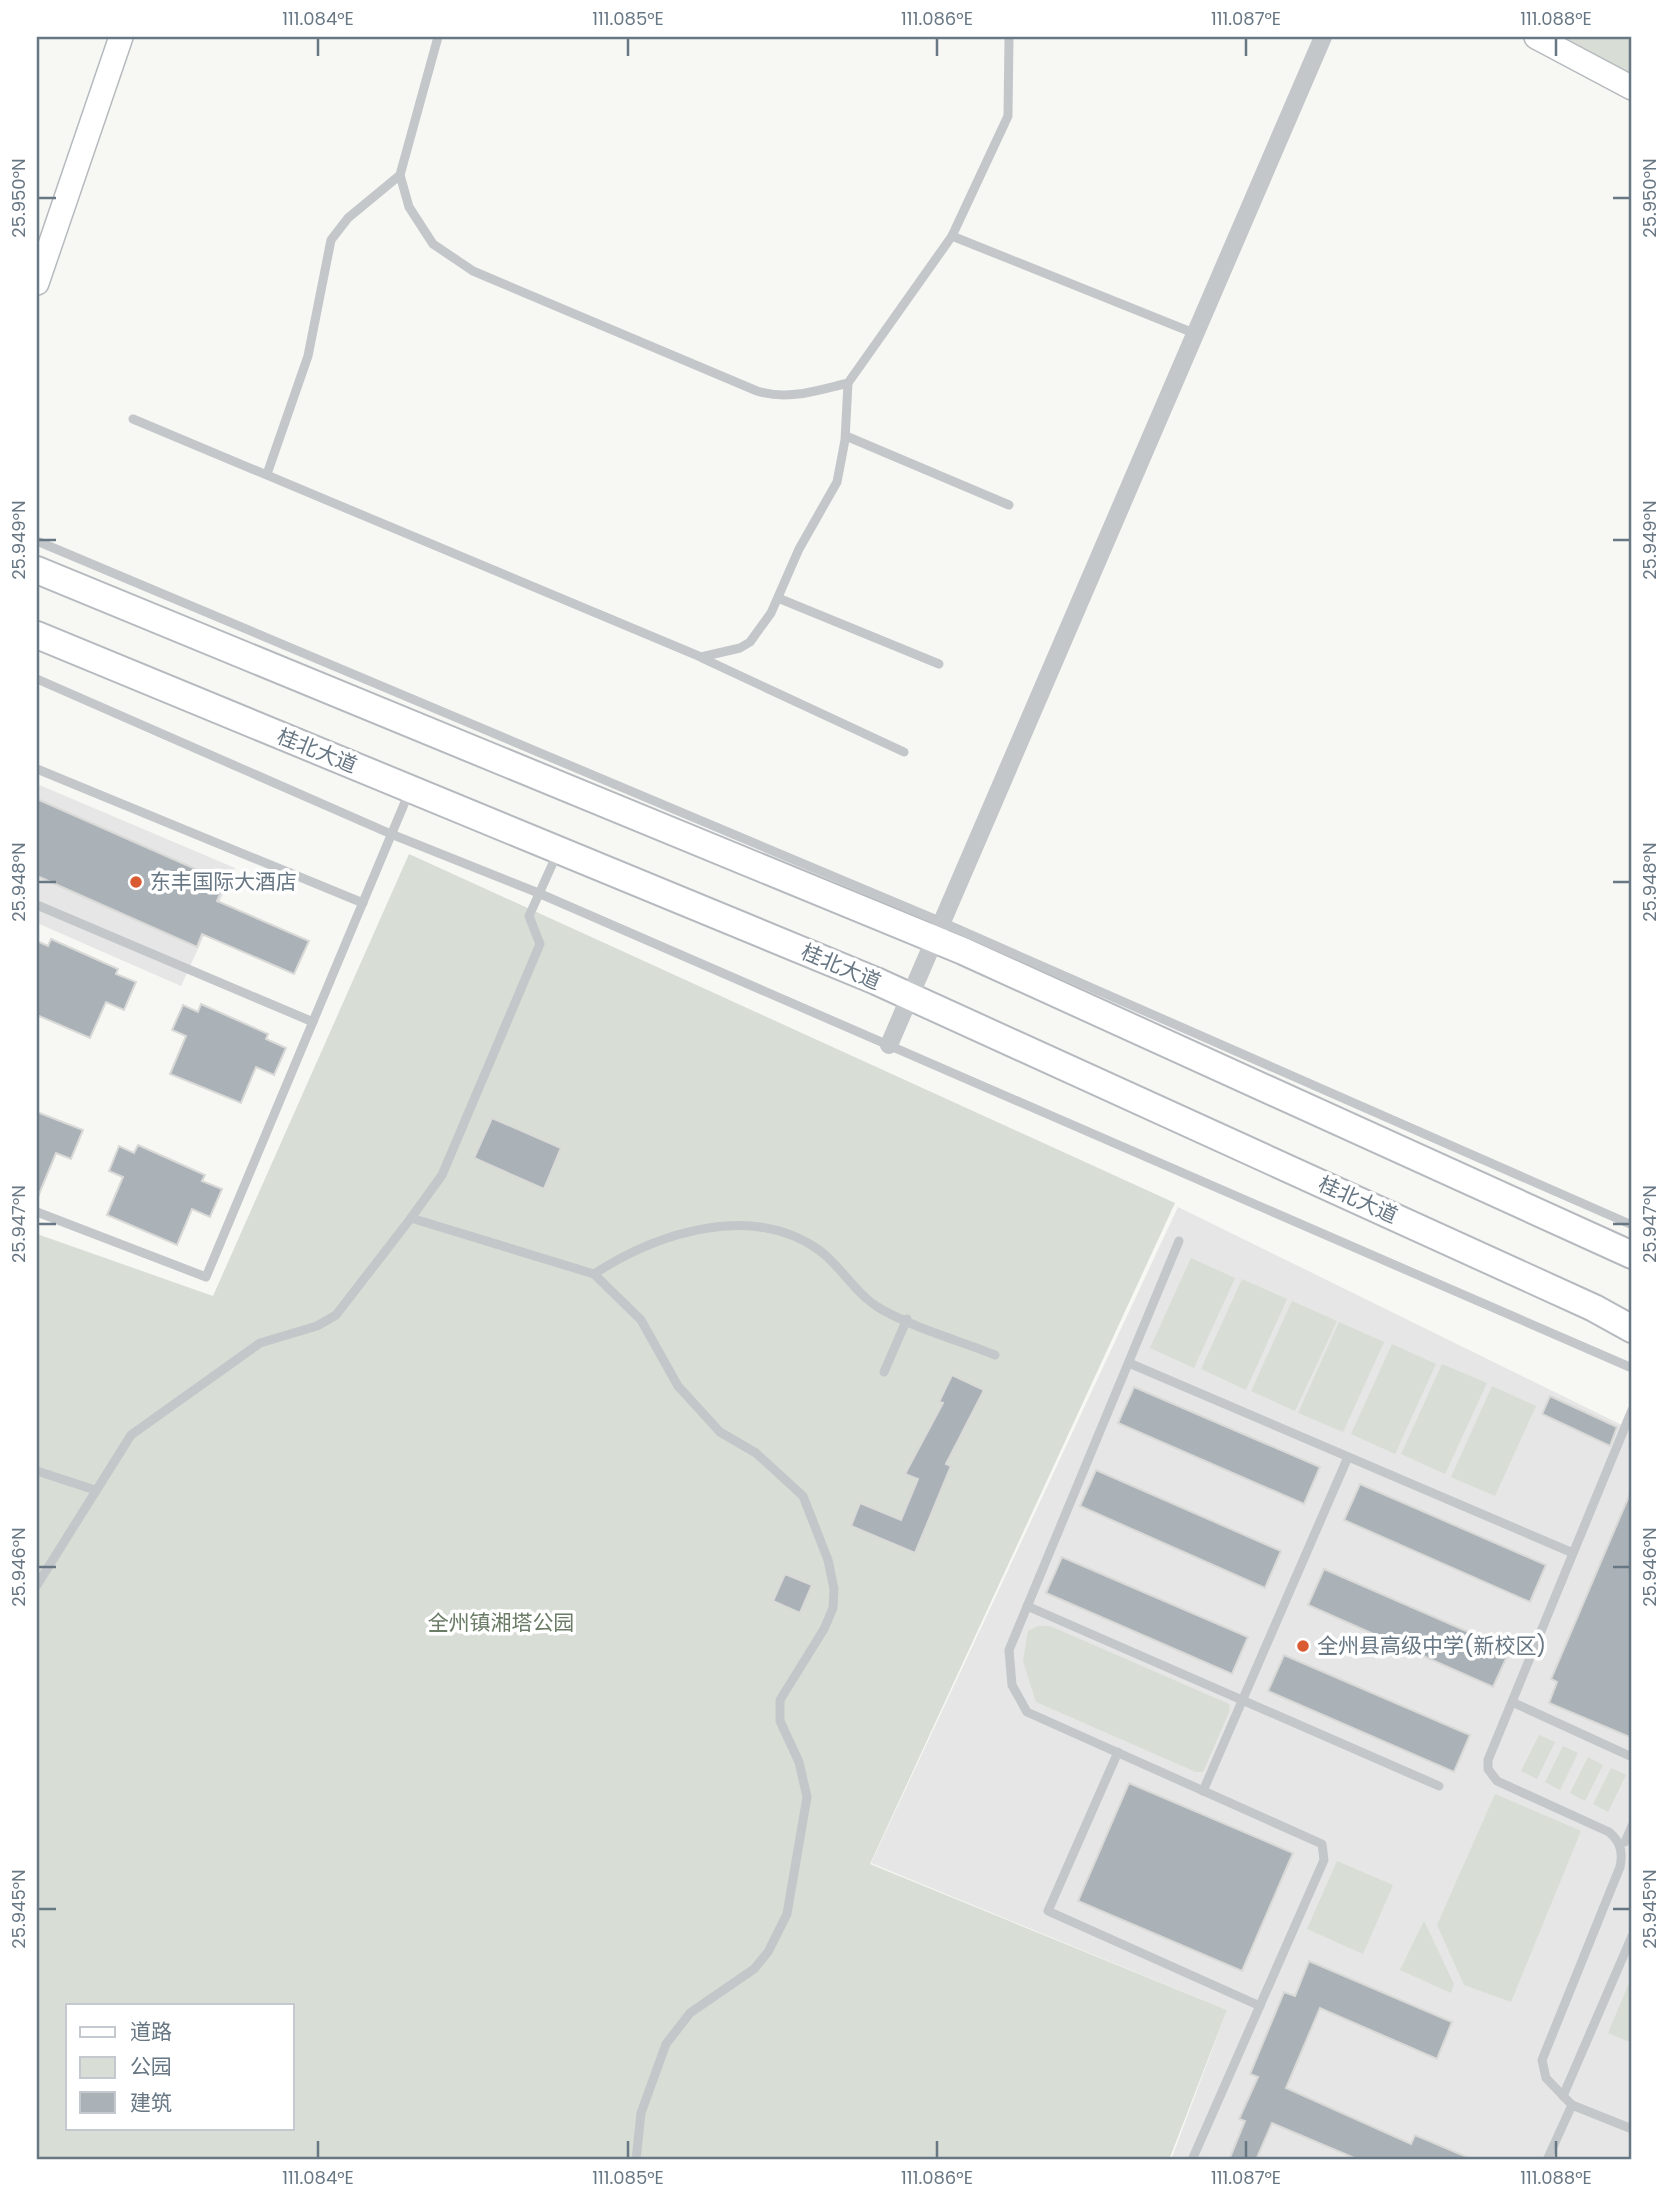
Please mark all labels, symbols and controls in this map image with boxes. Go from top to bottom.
text: 111.084°E [282,6,354,31]
text: 111.085°E [592,6,664,31]
text: 111.086°E [901,6,973,31]
text: 111.087°E [1211,6,1281,31]
text: 111.088°E [1520,6,1592,31]
text: 25.950°N [6,158,31,238]
text: 25.950°N [1637,158,1662,238]
text: 25.949°N [6,500,31,580]
text: 25.949°N [1637,500,1662,580]
street label: 桂北大道 [273,721,362,780]
text: 25.948°N [6,842,31,922]
text: 25.948°N [1637,842,1662,922]
place label: 东丰国际大酒店 [150,867,297,896]
marker: 东丰国际大酒店 [128,874,144,890]
street label: 桂北大道 [797,937,886,996]
street label: 桂北大道 [1314,1169,1402,1230]
text: 25.947°N [6,1185,31,1263]
text: 25.947°N [1637,1185,1662,1263]
text: 25.946°N [6,1527,31,1607]
text: 25.946°N [1637,1527,1662,1607]
park label: 全州镇湘塔公园 [428,1608,575,1637]
place label: 全州县高级中学(新校区) [1317,1631,1546,1660]
marker: 全州县高级中学(新校区) [1295,1638,1311,1654]
text: 25.945°N [6,1869,31,1949]
text: 25.945°N [1637,1869,1662,1949]
legend [66,2004,294,2130]
text: 道路 [130,2017,172,2046]
text: 公园 [130,2052,172,2081]
text: 建筑 [130,2088,172,2117]
text: 111.084°E [282,2165,354,2190]
text: 111.085°E [592,2165,664,2190]
text: 111.086°E [901,2165,973,2190]
text: 111.087°E [1211,2165,1281,2190]
text: 111.088°E [1520,2165,1592,2190]

